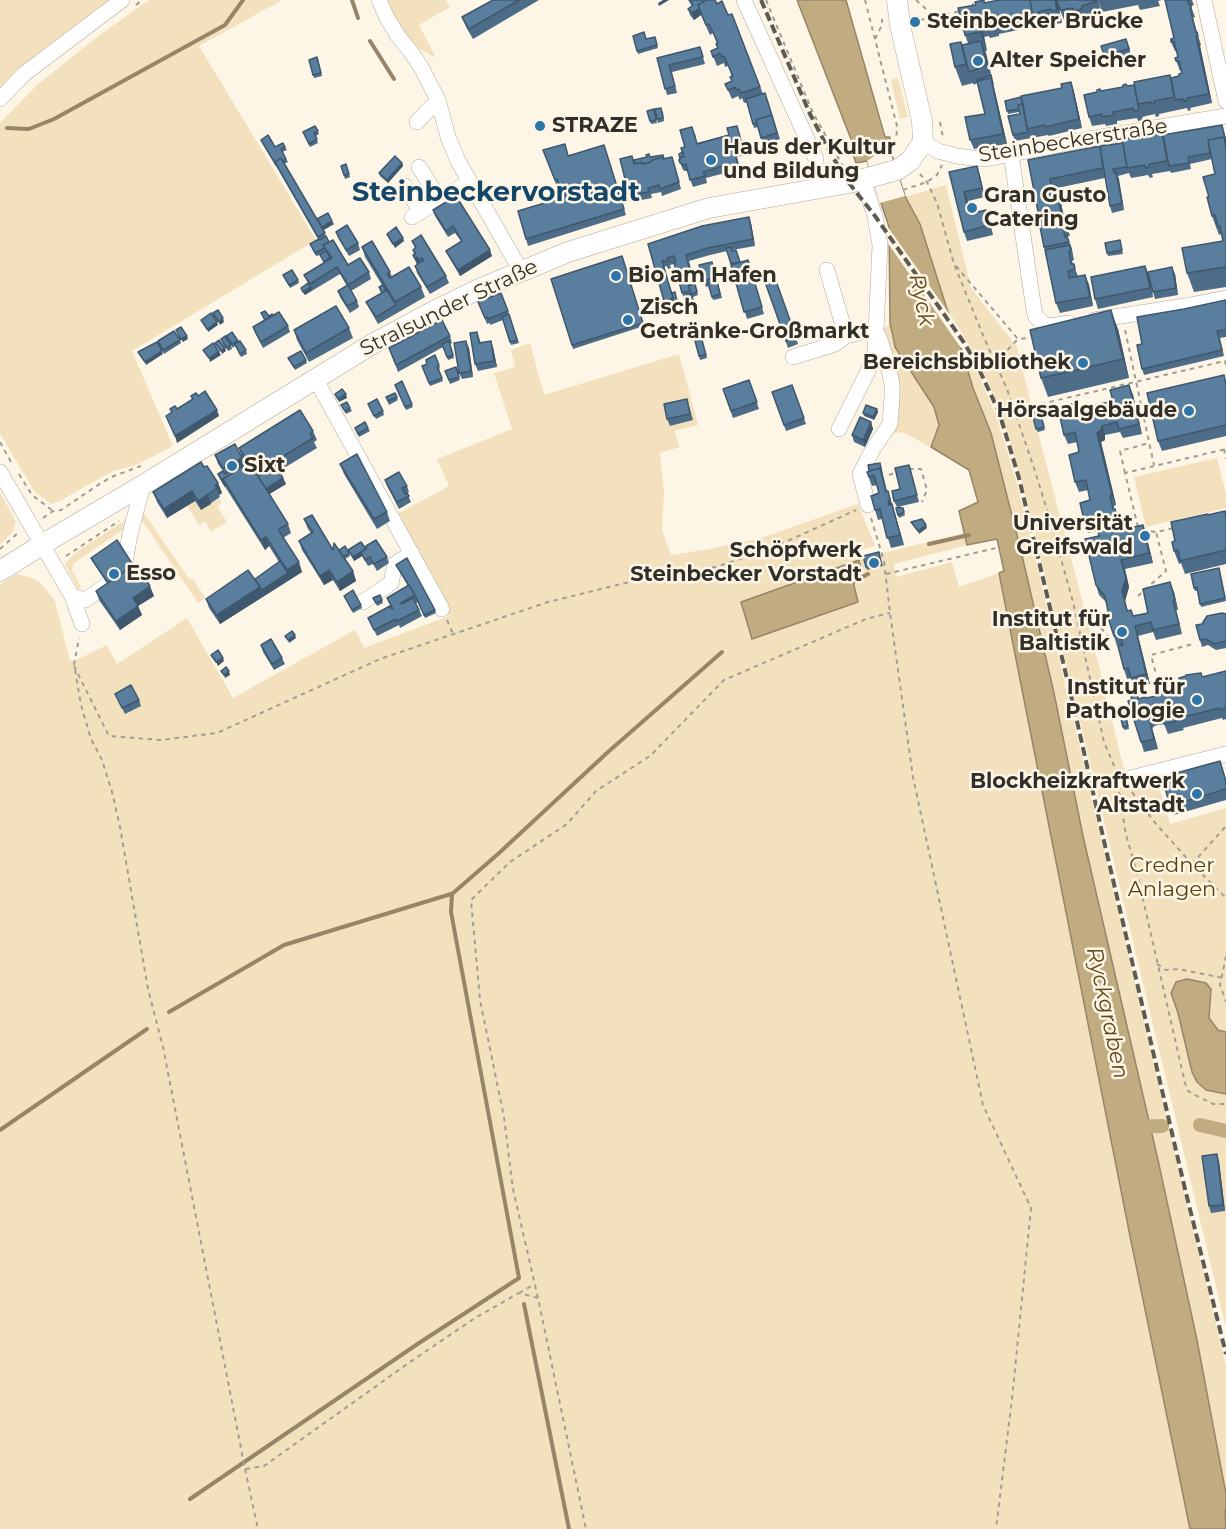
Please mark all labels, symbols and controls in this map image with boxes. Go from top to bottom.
place label: Steinbecker Brücke [927,9,1143,35]
marker: Steinbecker Brücke [908,15,922,29]
place label: Alter Speicher [990,48,1146,74]
marker: Alter Speicher [971,54,985,68]
place label: STRAZE [552,113,638,139]
street label: Steinbeckerstraße [977,114,1169,168]
marker: STRAZE [533,119,547,133]
place label: Haus der Kultur und Bildung [723,135,896,185]
marker: Haus der Kultur und Bildung [704,153,718,167]
district label: Steinbeckervorstadt [352,177,640,209]
place label: Gran Gusto Catering [984,183,1106,233]
marker: Gran Gusto Catering [965,201,979,215]
street label: Stralsunder Straße [356,254,542,362]
place label: Bio am Hafen [628,263,777,289]
marker: Bio am Hafen [609,269,623,283]
water label: Ryck [903,271,939,329]
place label: Zisch Getränke-Großmarkt [640,295,869,345]
marker: Zisch Getränke-Großmarkt [621,313,635,327]
place label: Bereichsbibliothek [863,350,1071,376]
marker: Bereichsbibliothek [1076,356,1090,370]
place label: Hörsaalgebäude [996,398,1177,424]
marker: Hörsaalgebäude [1182,404,1196,418]
place label: Sixt [244,453,285,479]
marker: Sixt [225,459,239,473]
place label: Universität Greifswald [1013,511,1133,561]
marker: Universität Greifswald [1138,529,1152,543]
place label: Schöpfwerk Steinbecker Vorstadt [630,538,862,588]
marker: Schöpfwerk Steinbecker Vorstadt [867,556,881,570]
place label: Esso [126,561,176,587]
marker: Esso [107,567,121,581]
place label: Institut für Baltistik [992,607,1110,657]
marker: Institut für Baltistik [1115,625,1129,639]
place label: Institut für Pathologie [1065,675,1185,725]
marker: Institut für Pathologie [1190,693,1204,707]
place label: Blockheizkraftwerk Altstadt [970,769,1185,819]
marker: Blockheizkraftwerk Altstadt [1190,787,1204,801]
park label: Credner Anlagen [1128,853,1216,903]
water label: Ryckgraben [1080,945,1134,1081]

